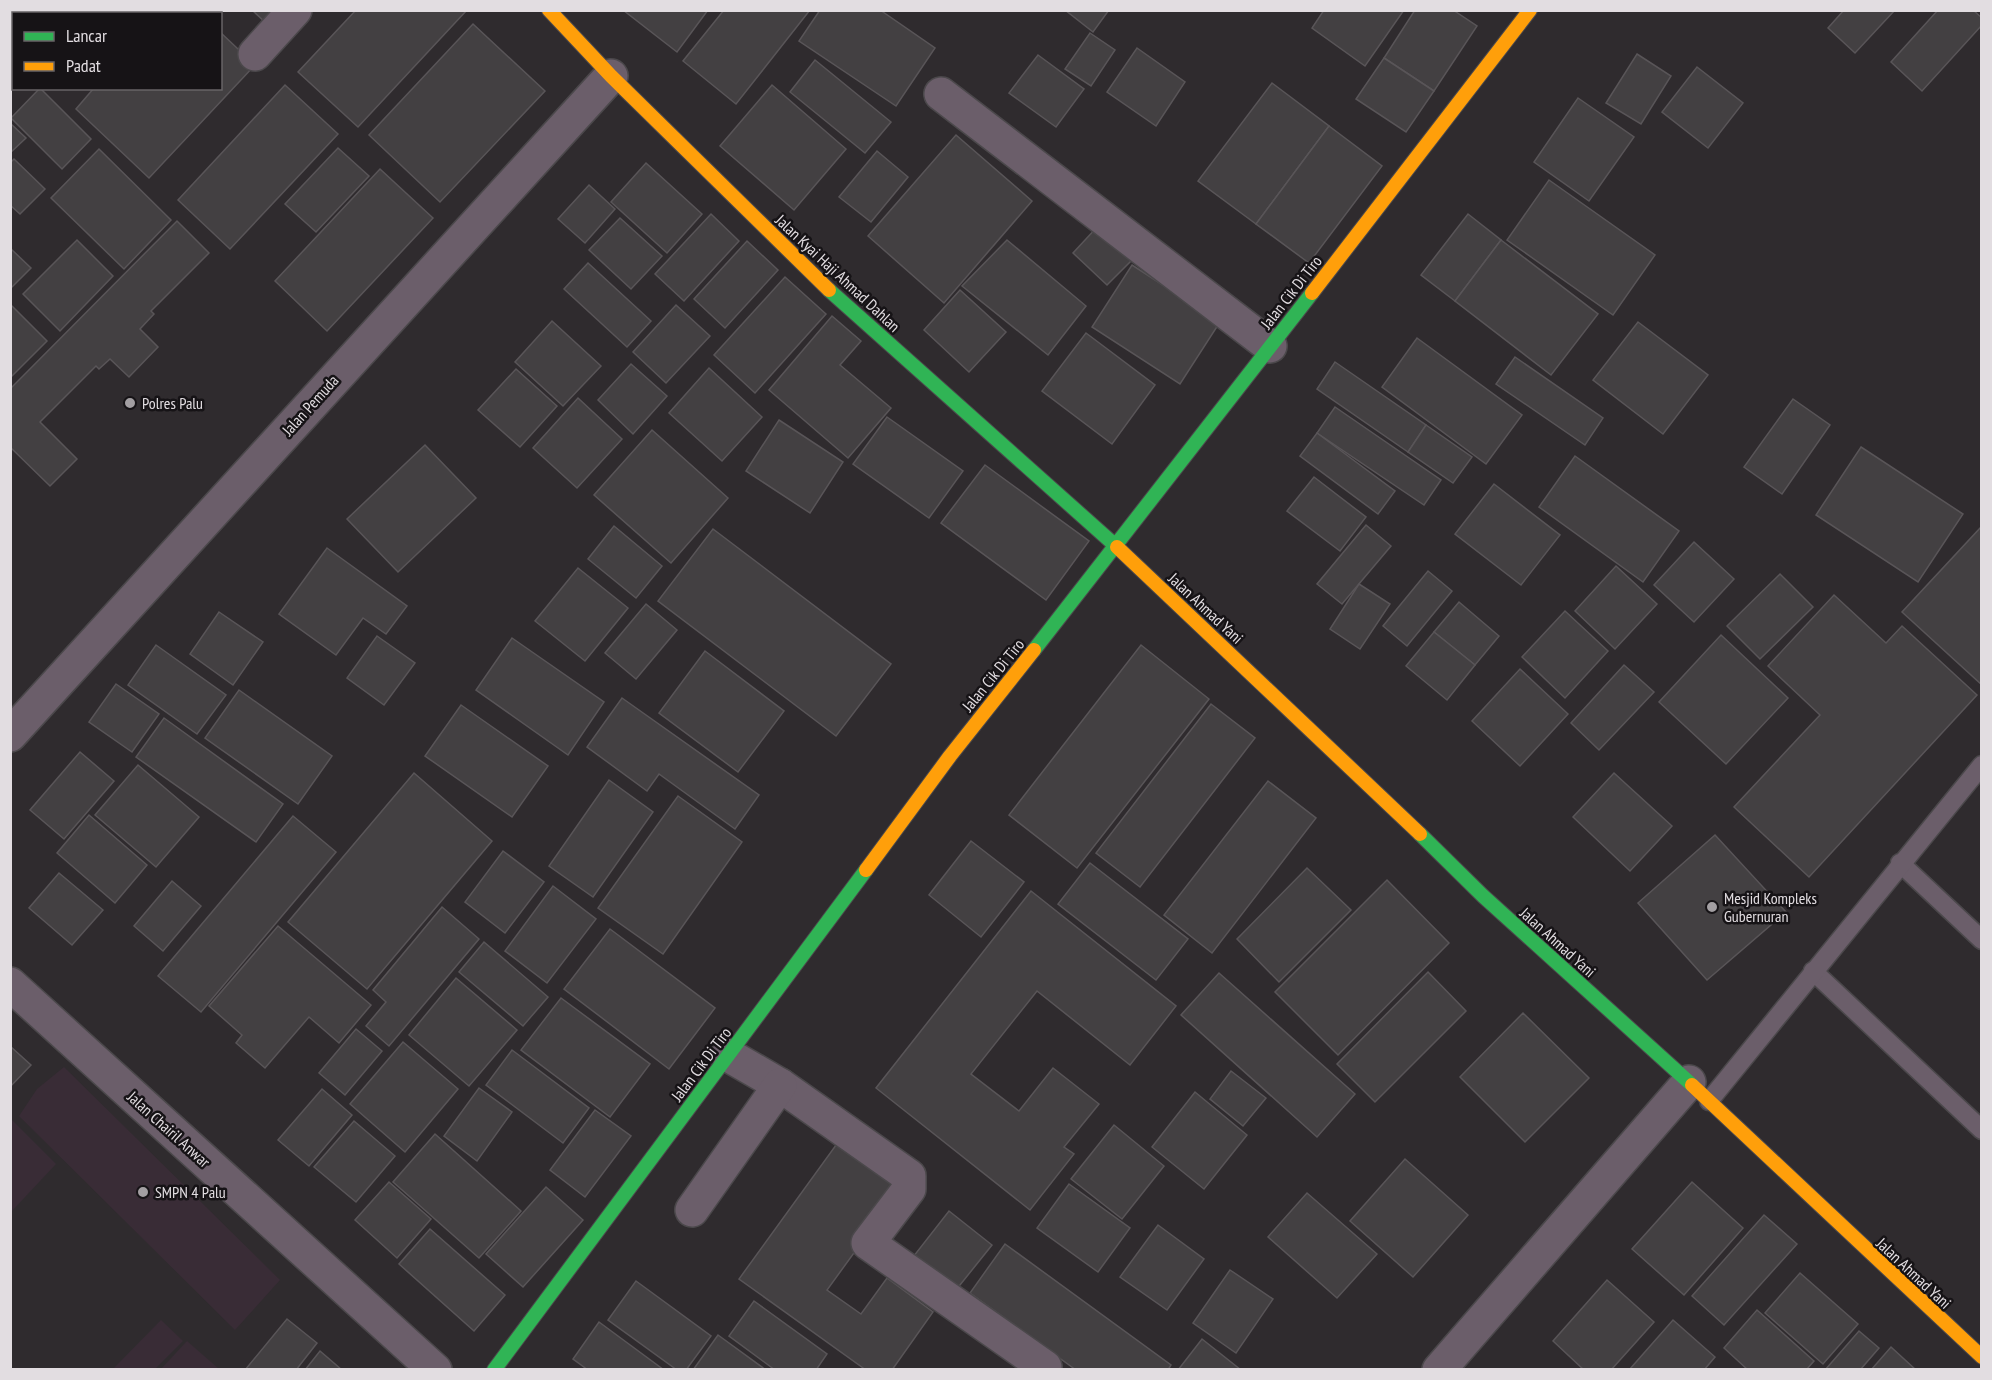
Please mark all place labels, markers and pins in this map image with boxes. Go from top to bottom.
place label: Polres Palu [142,393,203,413]
marker: Polres Palu [123,396,137,410]
place label: Mesjid Kompleks Gubernuran [1724,888,1817,926]
marker: Mesjid Kompleks Gubernuran [1705,900,1719,914]
place label: SMPN 4 Palu [155,1182,226,1202]
marker: SMPN 4 Palu [136,1185,150,1199]

